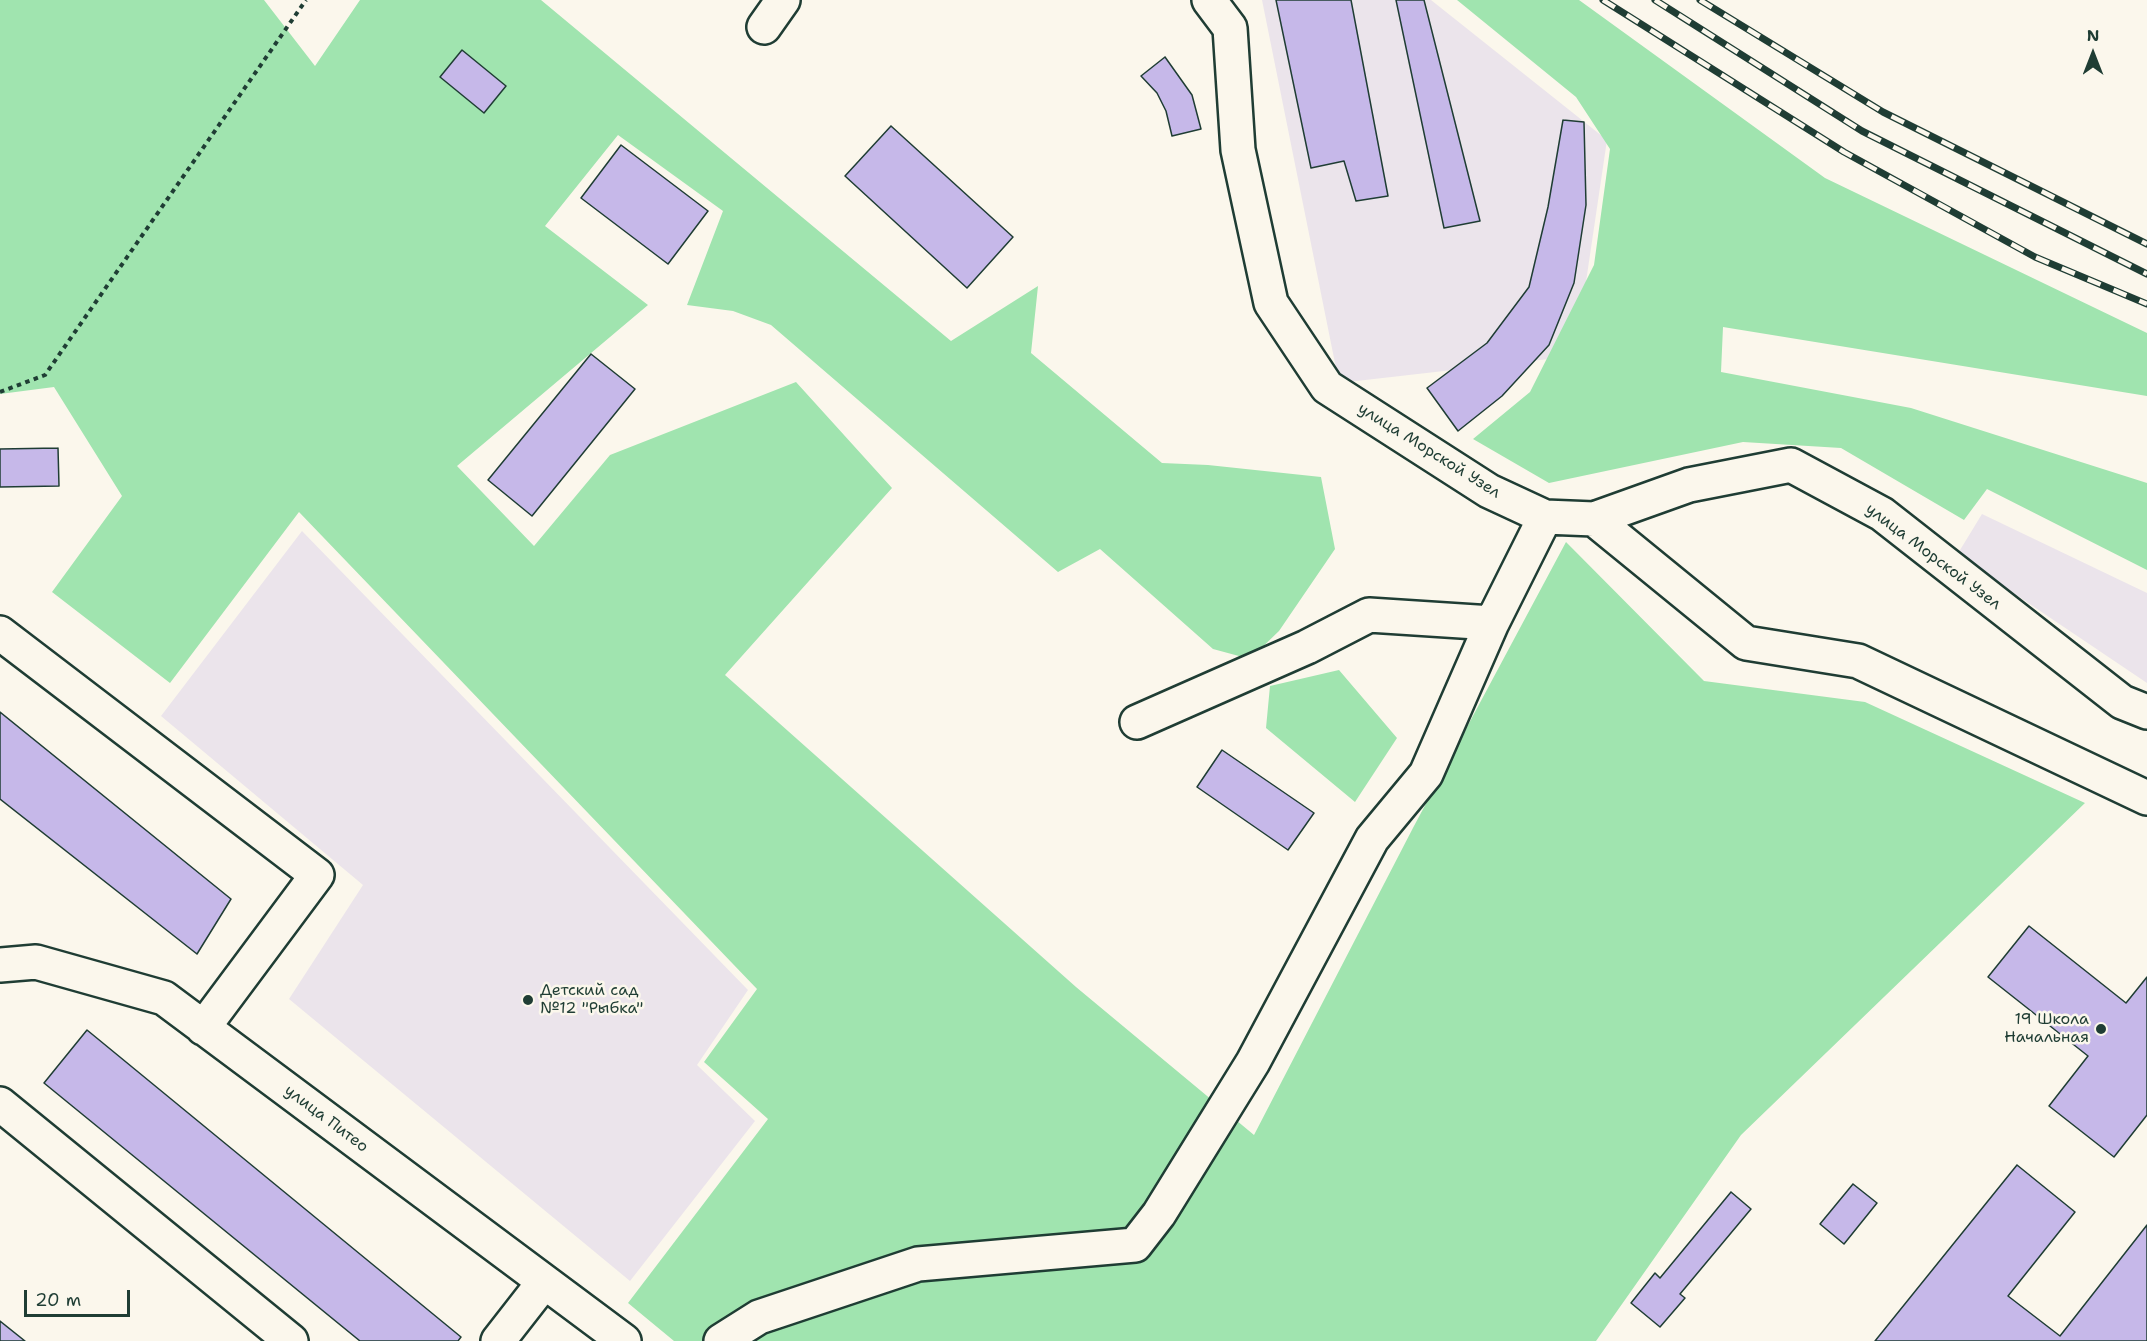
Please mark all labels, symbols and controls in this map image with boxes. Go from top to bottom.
north arrow [2063,24,2123,84]
text: N [2087,25,2099,46]
street label: улица Морской Узел [1354,399,1504,503]
street label: улица Морской Узел [1861,500,2005,614]
place label: Детский сад №12 "Рыбка" [540,981,643,1019]
marker: Детский сад №12 "Рыбка" [521,993,535,1007]
place label: 19 Школа Начальная [2004,1010,2089,1048]
marker: 19 Школа Начальная [2094,1022,2108,1036]
street label: улица Питео [280,1081,372,1157]
scale bar [27,1278,134,1316]
text: 20 m [35,1288,81,1312]

